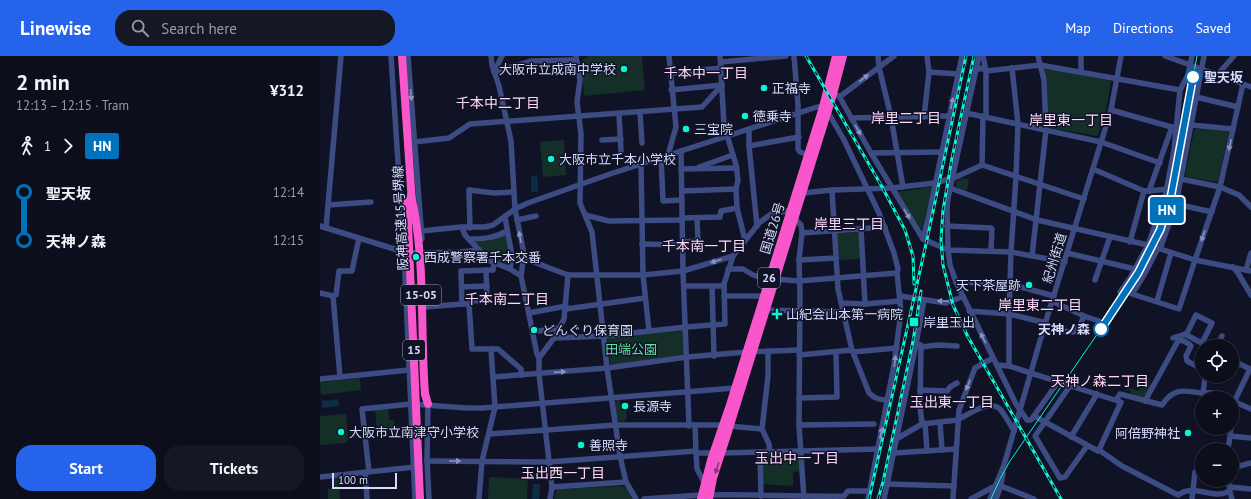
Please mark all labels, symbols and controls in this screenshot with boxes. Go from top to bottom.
search box [115,10,395,46]
text: Linewise [20,16,91,40]
icon: search [129,17,151,39]
text: Search here [161,19,237,38]
text: Map [1065,19,1091,37]
text: Directions [1113,19,1173,37]
text: Saved [1195,19,1231,37]
place label: 大阪市立成南中学校 [499,61,616,78]
marker: 大阪市立成南中学校 [619,64,629,74]
district label: 千本中一丁目 [664,64,748,82]
text: 2 min [16,68,70,96]
marker: 聖天坂 [1185,69,1201,85]
place label: 聖天坂 [1204,69,1243,86]
one-way arrow [859,74,870,82]
place label: 正福寺 [772,80,811,97]
text: ¥312 [270,81,304,100]
marker: 正福寺 [759,83,769,93]
one-way arrow [407,89,414,101]
district label: 千本中二丁目 [456,94,540,112]
text: 12:13 – 12:15 · Tram [16,97,129,114]
one-way arrow [949,97,955,110]
place label: 徳乗寺 [753,108,792,125]
district label: 岸里二丁目 [871,109,941,127]
marker: 徳乗寺 [740,111,750,121]
district label: 岸里東一丁目 [1029,111,1113,129]
place label: 三宝院 [694,121,733,138]
marker: 三宝院 [681,124,691,134]
one-way arrow [854,124,861,136]
icon: walk [16,135,38,157]
icon: forward [57,135,79,157]
text: HN [93,137,111,155]
text: 1 [44,138,51,155]
one-way arrow [1226,139,1232,151]
place label: 大阪市立千本小学校 [559,151,676,168]
marker: 大阪市立千本小学校 [546,154,556,164]
street label: 阪神高速15号堺線 [389,165,412,271]
text: 聖天坂 [46,184,91,203]
text: 12:14 [273,184,304,201]
line badge: HN [1149,197,1185,223]
street label: 国道26号 [757,200,788,256]
text: HN [1158,201,1176,219]
one-way arrow [904,208,911,220]
district label: 岸里三丁目 [814,215,884,233]
one-way arrow [1200,230,1206,242]
one-way arrow [517,231,523,243]
street label: 紀州街道 [1039,231,1070,286]
text: 天神ノ森 [46,232,106,251]
text: 12:15 [273,232,304,249]
district label: 千本南一丁目 [662,237,746,255]
place label: 西成警察署千本交番 [424,249,541,266]
marker: 西成警察署千本交番 [411,252,421,262]
one-way arrow [710,258,722,264]
road number: 26 [758,268,780,288]
place label: 天下茶屋跡 [956,277,1021,294]
marker: 天下茶屋跡 [1024,280,1034,290]
road number: 15-05 [401,285,441,305]
district label: 千本南二丁目 [465,290,549,308]
district label: 岸里東二丁目 [998,296,1082,314]
one-way arrow [937,298,950,304]
place label: 山紀会山本第一病院 [786,306,903,323]
marker: 山紀会山本第一病院 [771,308,783,320]
place label: 岸里玉出 [923,314,975,331]
marker: 岸里玉出 [908,316,920,328]
place label: 天神ノ森 [1038,321,1090,338]
marker: 天神ノ森 [1093,321,1109,337]
place label: どんぐり保育園 [542,322,633,339]
marker: どんぐり保育園 [529,325,539,335]
one-way arrow [980,332,986,344]
map controls [1195,339,1239,487]
button: locate [1195,339,1239,383]
road number: 15 [403,340,425,360]
park label: 田端公園 [605,341,657,358]
one-way arrow [892,355,898,367]
one-way arrow [554,369,566,375]
district label: 天神ノ森二丁目 [1051,372,1149,390]
one-way arrow [965,379,971,391]
button: + [1195,391,1239,435]
district label: 玉出東一丁目 [910,393,994,411]
place label: 長源寺 [633,398,672,415]
marker: 長源寺 [620,401,630,411]
place label: 大阪市立南津守小学校 [349,424,479,441]
place label: 阿倍野神社 [1115,425,1180,442]
marker: 大阪市立南津守小学校 [336,427,346,437]
one-way arrow [879,427,885,439]
marker: 阿倍野神社 [1183,428,1193,438]
place label: 善照寺 [589,437,628,454]
marker: 善照寺 [576,440,586,450]
button: − [1195,443,1239,487]
button: Start [16,445,156,491]
button: Tickets [164,445,304,491]
district label: 玉出中一丁目 [755,449,839,467]
one-way arrow [449,458,462,464]
one-way arrow [713,462,719,474]
district label: 玉出西一丁目 [521,464,605,482]
scale bar [332,471,397,490]
text: 100 m [338,473,368,487]

